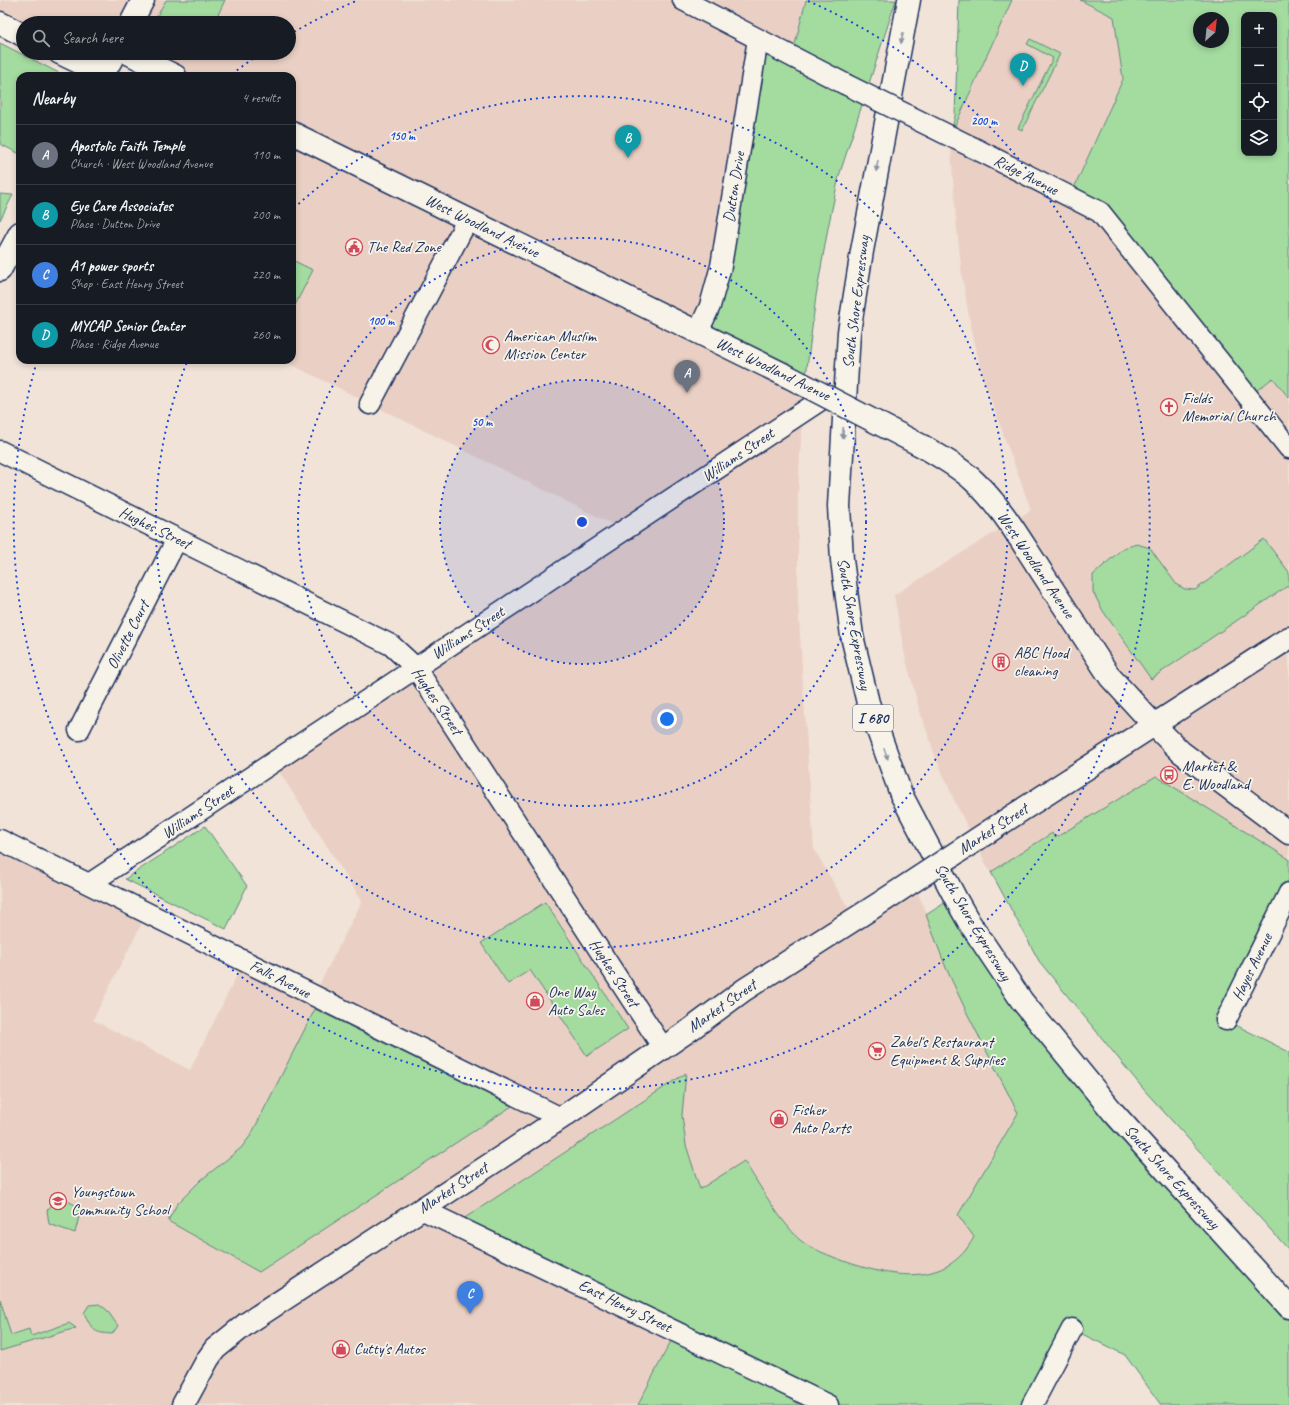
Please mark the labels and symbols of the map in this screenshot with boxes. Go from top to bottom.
north arrow [1193,12,1229,48]
one-way arrow [898,32,904,44]
pin: D [1010,53,1036,86]
text: 200 m [971,113,998,129]
pin: B [615,125,641,158]
text: 150 m [389,128,416,144]
street label: Dutton Drive [719,149,750,224]
street label: Ridge Avenue [991,150,1063,200]
one-way arrow [874,160,880,172]
street label: West Woodland Avenue [422,190,544,263]
street label: South Shore Expressway [838,233,874,369]
public building icon: The Red Zone [344,237,364,257]
place label: The Red Zone [367,237,443,257]
text: 100 m [368,313,395,329]
place label: American Muslim Mission Center [504,326,598,364]
street label: West Woodland Avenue [713,333,835,406]
mosque icon: American Muslim Mission Center [481,335,501,355]
pin: A [674,360,700,393]
place label: Fields Memorial Church [1182,388,1277,426]
church icon: Fields Memorial Church [1159,397,1179,417]
text: 50 m [472,414,493,430]
street label: Williams Street [698,423,779,486]
one-way arrow [840,427,847,439]
street label: Hughes Street [116,502,197,555]
street label: West Woodland Avenue [993,508,1080,624]
centre of rings [575,515,589,529]
street label: South Shore Expressway [833,557,876,693]
street label: Olivette Court [102,595,155,673]
street label: Williams Street [428,601,510,664]
place label: ABC Hood cleaning [1014,643,1071,681]
building icon: ABC Hood cleaning [991,652,1011,672]
street label: Hughes Street [407,663,468,741]
road number: I 680 [853,705,893,731]
your location [657,709,677,729]
one-way arrow [883,748,889,760]
place label: Market & E. Woodland [1182,756,1252,794]
bus stop icon: Market & E. Woodland [1159,765,1179,785]
street label: Williams Street [158,780,239,843]
street label: Market Street [954,798,1034,859]
street label: South Shore Expressway [930,860,1017,986]
street label: Hayes Avenue [1227,928,1278,1004]
street label: Hughes Street [585,935,645,1013]
street label: Falls Avenue [246,955,315,1004]
street label: Market Street [684,974,762,1037]
place label: One Way Auto Sales [548,982,606,1020]
shop icon: One Way Auto Sales [525,991,545,1011]
place label: Zabel's Restaurant Equipment & Supplies [890,1032,1006,1070]
supermarket icon: Zabel's Restaurant Equipment & Supplies [867,1041,887,1061]
place label: Fisher Auto Parts [792,1100,852,1138]
shop icon: Fisher Auto Parts [769,1109,789,1129]
street label: South Shore Expressway [1120,1121,1225,1234]
street label: Market Street [414,1157,494,1218]
place label: Youngstown Community School [71,1182,172,1220]
school or university icon: Youngstown Community School [48,1191,68,1211]
street label: East Henry Street [575,1275,676,1338]
pin: C [457,1281,483,1314]
shop icon: Cutty's Autos [331,1339,351,1359]
place label: Cutty's Autos [354,1339,426,1359]

